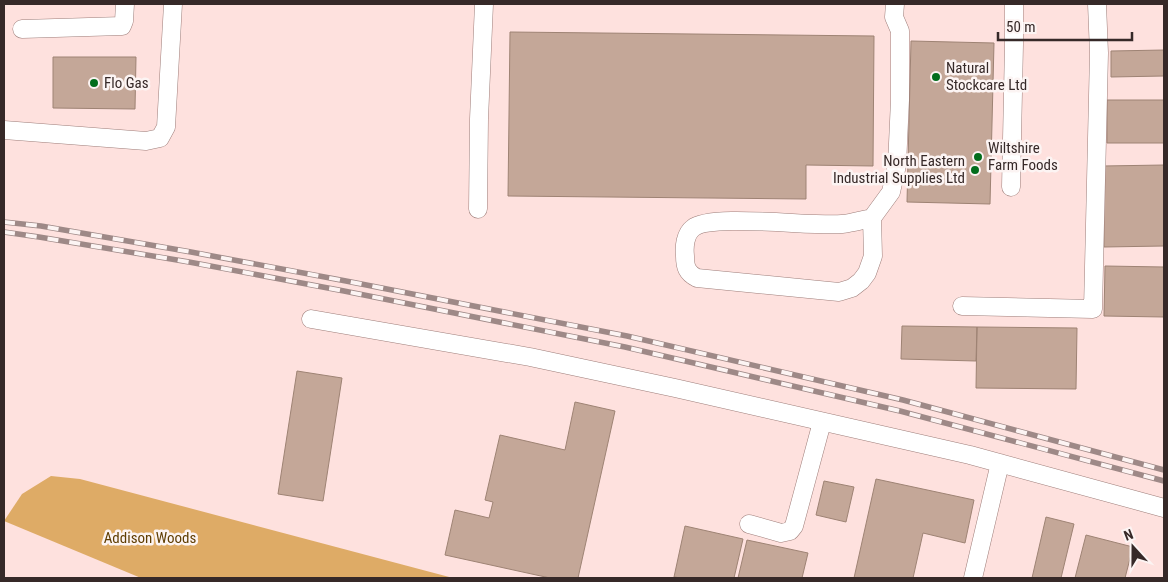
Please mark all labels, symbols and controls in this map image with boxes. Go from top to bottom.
scale bar [998,10,1132,42]
text: 50 m [1006,18,1036,36]
place label: Natural Stockcare Ltd [946,59,1027,94]
marker: Natural Stockcare Ltd [930,71,942,83]
place label: Flo Gas [104,74,149,92]
marker: Flo Gas [88,77,100,89]
place label: Wiltshire Farm Foods [988,139,1058,174]
marker: Wiltshire Farm Foods [972,151,984,163]
place label: North Eastern Industrial Supplies Ltd [833,152,965,187]
marker: North Eastern Industrial Supplies Ltd [969,164,981,176]
north arrow [1108,522,1158,572]
text: N [1121,526,1135,544]
park label: Addison Woods [104,529,196,547]

